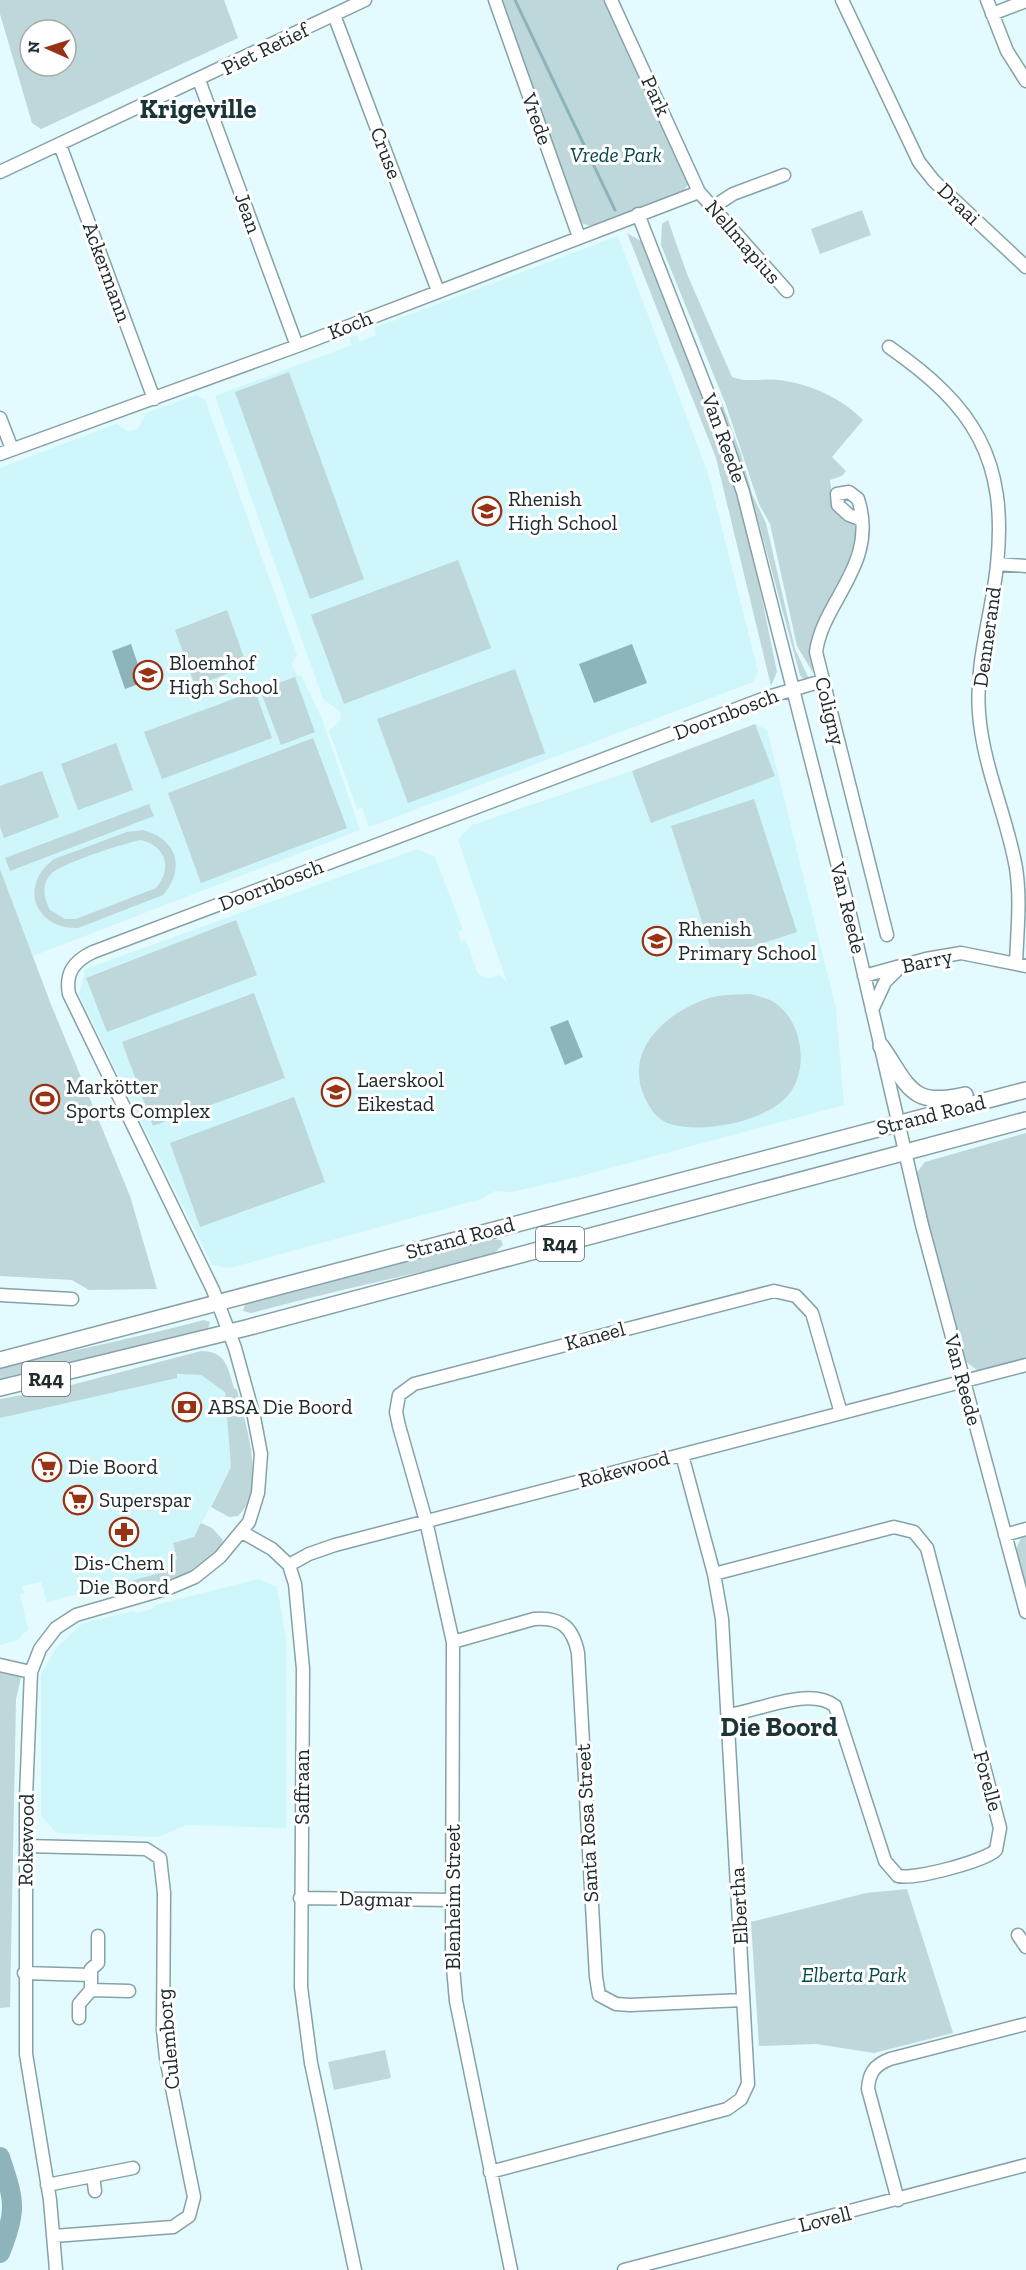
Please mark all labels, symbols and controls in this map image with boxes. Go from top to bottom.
street label: Piet Retief [217,16,313,80]
north arrow [18,18,78,78]
text: N [24,41,43,54]
street label: Park [636,72,677,120]
street label: Vrede [516,89,558,148]
district label: Krigeville [140,93,256,125]
street label: Cruse [365,123,408,182]
park label: Vrede Park [570,142,662,167]
street label: Draai [933,177,986,230]
street label: Jean [230,189,267,236]
street label: Nellmapius [700,195,787,289]
street label: Ackermann [78,218,137,325]
street label: Koch [324,304,376,345]
street label: Van Reede [696,389,752,486]
place label: Rhenish High School [508,486,618,535]
school or university icon: Rhenish High School [471,495,503,527]
street label: Dennerand [967,585,1006,689]
place label: Bloemhof High School [169,650,279,699]
school or university icon: Bloemhof High School [132,659,164,691]
street label: Coligny [810,674,851,748]
street label: Doornbosch [670,682,782,745]
street label: Doornbosch [215,853,327,916]
street label: Van Reede [825,859,872,956]
place label: Rhenish Primary School [678,916,817,965]
school or university icon: Rhenish Primary School [641,925,673,957]
street label: Barry [899,943,955,978]
place label: Laerskool Eikestad [357,1067,445,1116]
place label: Markötter Sports Complex [66,1074,210,1123]
school or university icon: Laerskool Eikestad [320,1076,352,1108]
sports icon: Markötter Sports Complex [29,1083,61,1115]
street label: Strand Road [874,1089,988,1140]
street label: Strand Road [403,1211,517,1264]
road number: R44 [536,1227,584,1261]
street label: Kaneel [562,1315,628,1355]
street label: Van Reede [939,1331,988,1428]
road number: R44 [22,1362,70,1396]
bank icon: ABSA Die Boord [171,1391,203,1423]
place label: ABSA Die Boord [208,1394,353,1419]
street label: Rokewood [576,1444,672,1493]
supermarket icon: Die Boord [31,1451,63,1483]
place label: Die Boord [68,1454,158,1479]
supermarket icon: Superspar [62,1484,94,1516]
place label: Superspar [99,1487,192,1512]
pharmacy icon: Dis-Chem | Die Boord [108,1516,140,1548]
place label: Dis-Chem | Die Boord [74,1550,174,1599]
district label: Die Boord [720,1711,838,1743]
street label: Santa Rosa Street [570,1743,603,1903]
street label: Forelle [968,1748,1009,1814]
street label: Saffraan [289,1749,314,1825]
street label: Rokewood [12,1793,39,1887]
street label: Blenheim Street [440,1824,465,1970]
street label: Elbertha [724,1867,753,1945]
street label: Dagmar [339,1885,413,1912]
park label: Elberta Park [801,1962,907,1987]
street label: Culemborg [151,1987,184,2091]
street label: Lovell [796,2200,854,2237]

